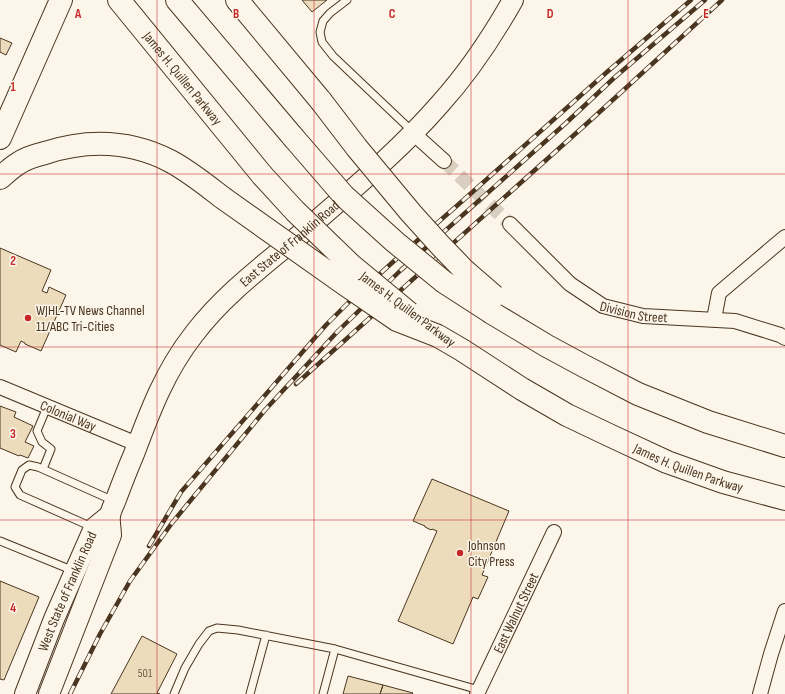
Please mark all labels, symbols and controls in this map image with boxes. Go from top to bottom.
text: A [74,6,82,22]
text: B [233,6,239,22]
text: C [389,6,396,22]
text: D [547,6,554,22]
text: E [703,6,709,22]
street label: James H. Quillen Parkway [139,28,226,129]
text: 1 [10,79,16,95]
street label: East State of Franklin Road [236,197,343,290]
text: 2 [10,253,16,269]
street label: James H. Quillen Parkway [356,267,459,351]
street label: Division Street [598,298,668,326]
place label: WJHL-TV News Channel 11/ABC Tri-Cities [36,302,145,335]
marker: WJHL-TV News Channel 11/ABC Tri-Cities [23,313,33,323]
street label: Colonial Way [38,397,99,435]
text: 3 [10,426,16,442]
street label: James H. Quillen Parkway [630,439,745,496]
street label: West State of Franklin Road [34,529,101,654]
place label: Johnson City Press [467,537,515,570]
marker: Johnson City Press [455,548,465,558]
street label: East Walnut Street [490,570,542,656]
text: 4 [10,600,16,616]
house number: 501 [138,666,153,681]

